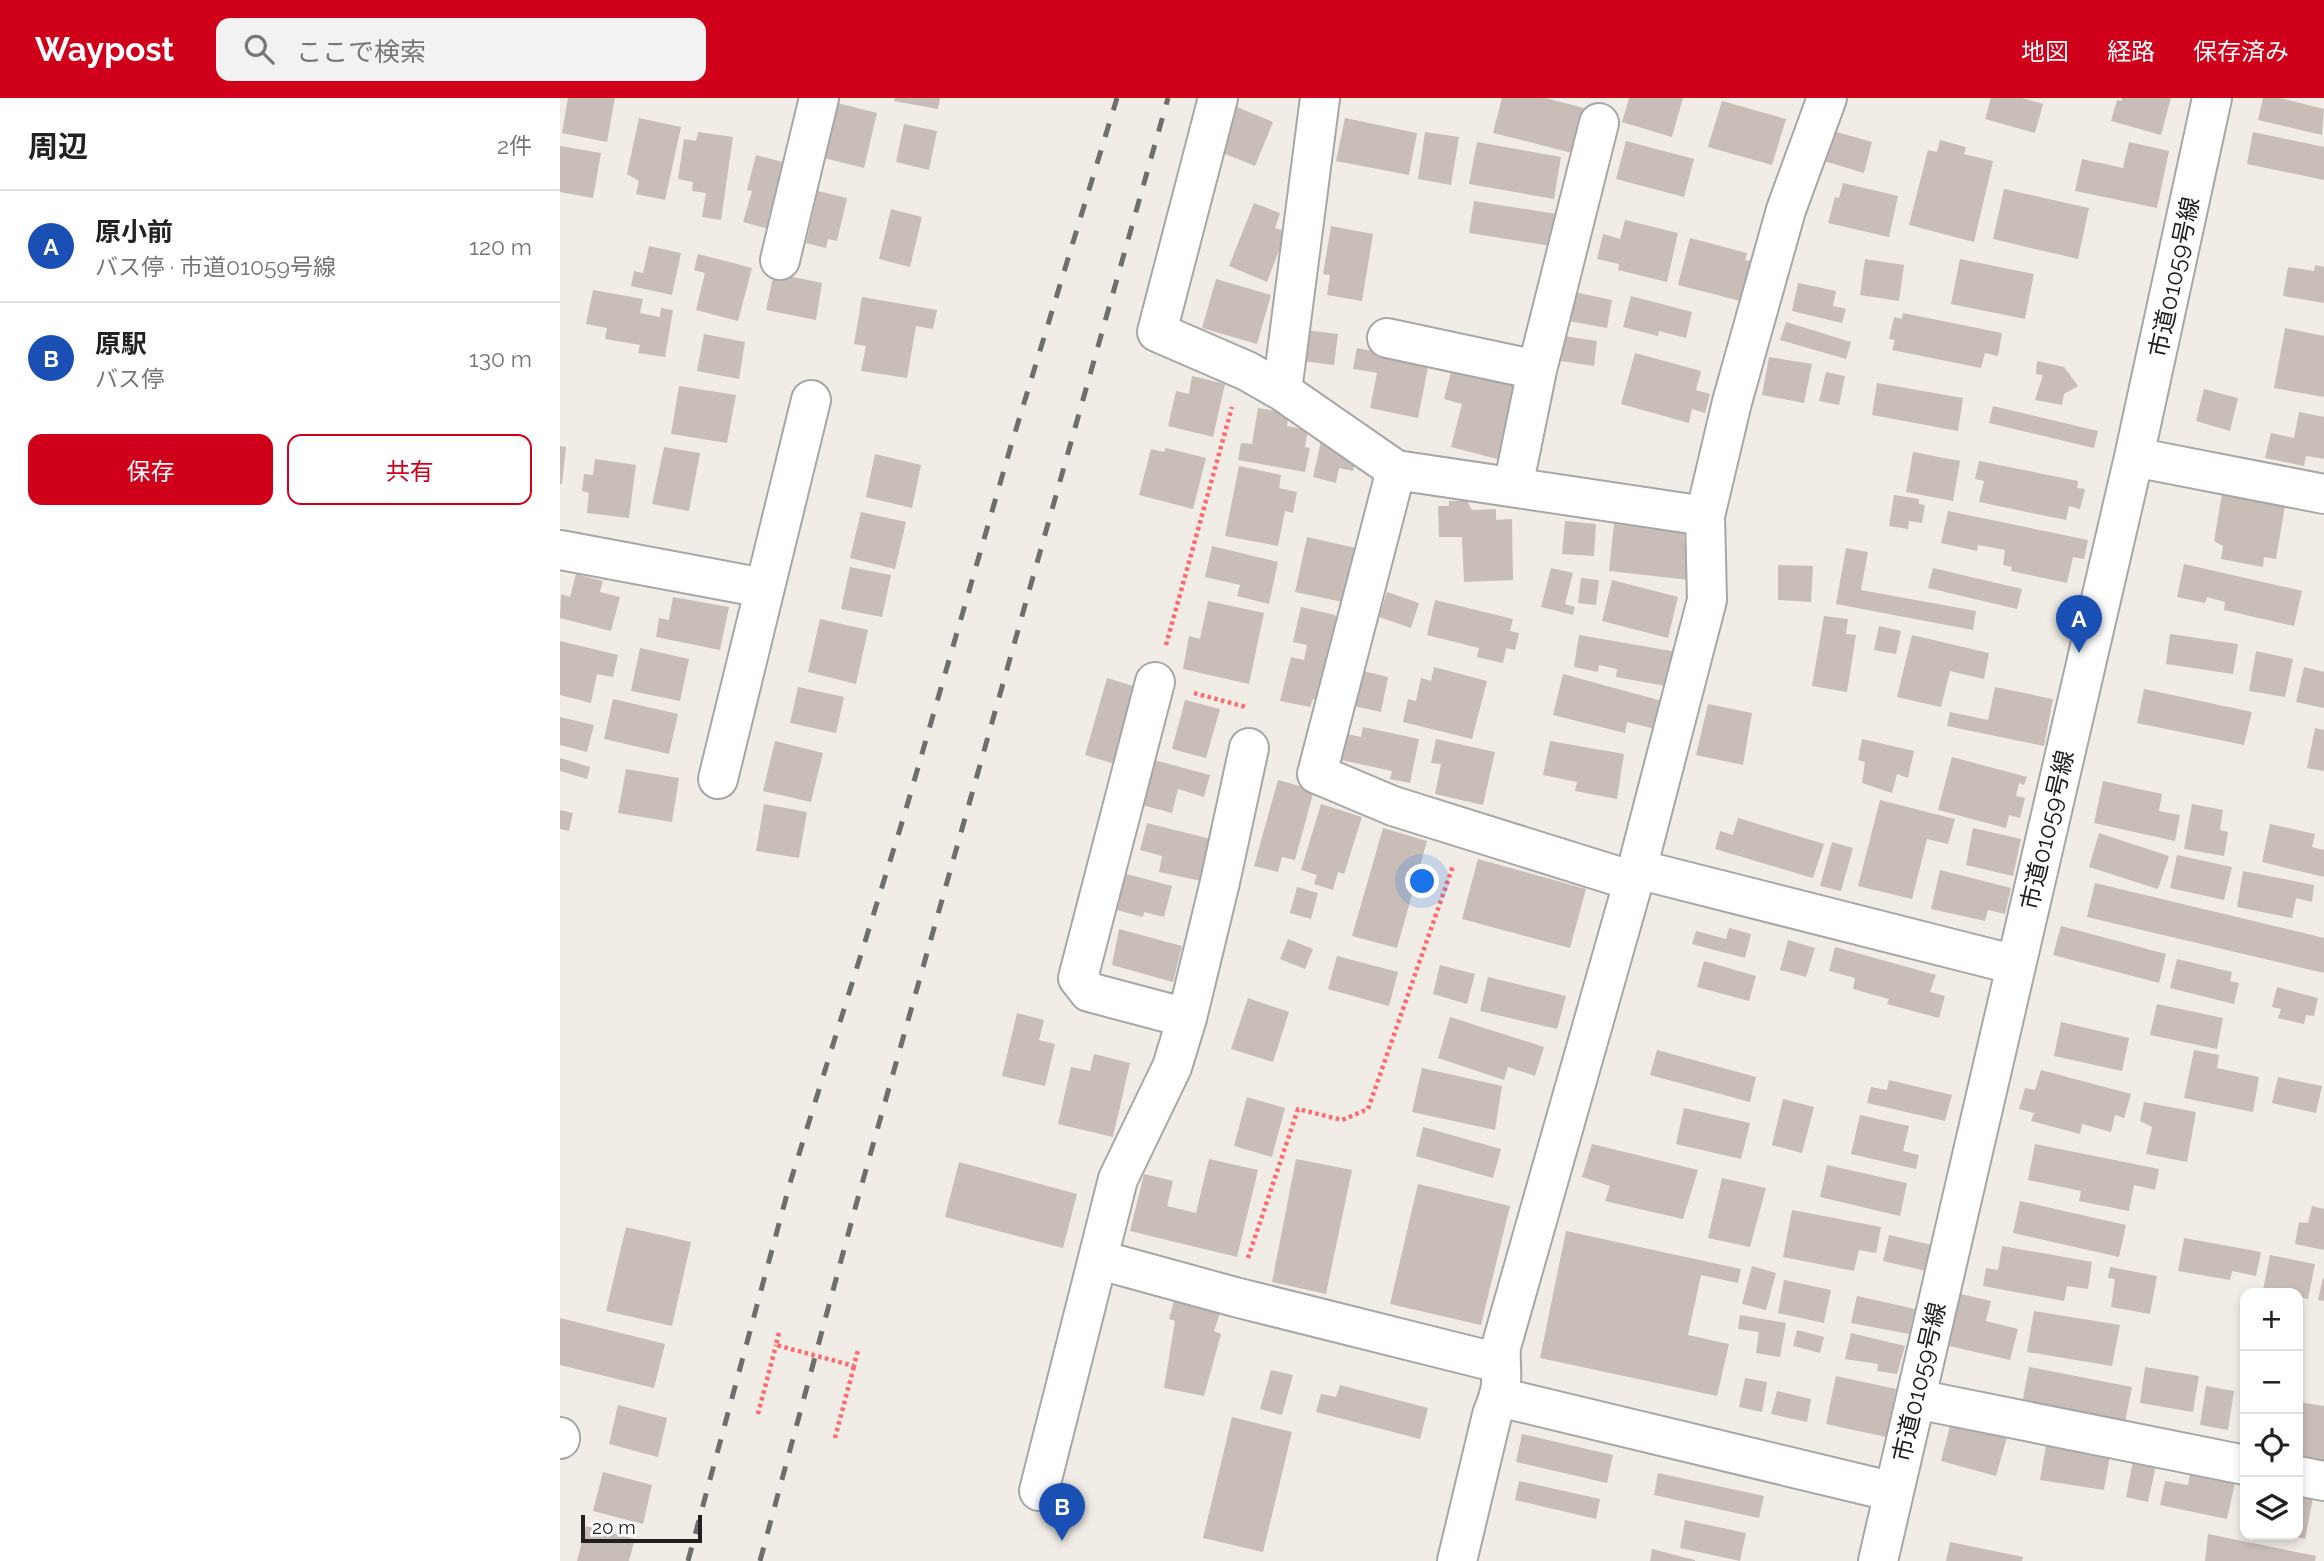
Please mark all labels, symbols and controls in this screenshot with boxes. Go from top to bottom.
search box [216,18,706,81]
text: Waypost [35,30,174,69]
icon: search [240,30,278,68]
text: ここで検索 [296,37,426,67]
text: 地図 [2021,37,2069,66]
text: 経路 [2107,37,2155,66]
text: 保存済み [2193,37,2289,66]
text: 周辺 [28,129,88,164]
text: 2件 [497,132,532,159]
street label: 市道01059号線 [2143,194,2205,360]
text: 原小前 [95,217,173,247]
text: A [43,233,59,260]
text: 120 m [469,233,532,260]
text: バス停 · 市道01059号線 [95,253,336,280]
text: 原駅 [95,329,147,359]
text: B [43,345,59,372]
text: 130 m [469,345,532,372]
text: バス停 [95,365,164,392]
button: 保存 [28,434,273,505]
button: 共有 [287,434,532,505]
pin: A [2056,595,2102,653]
street label: 市道01059号線 [2015,747,2079,913]
your location [1405,864,1439,898]
map controls [2240,1288,2303,1540]
button: + [2240,1288,2303,1351]
street label: 市道01059号線 [1887,1299,1951,1465]
button: − [2240,1351,2303,1414]
button: locate [2240,1414,2303,1477]
button: layers [2240,1477,2303,1540]
pin: B [1039,1483,1085,1541]
scale bar [581,1512,702,1544]
text: 20 m [592,1516,636,1538]

